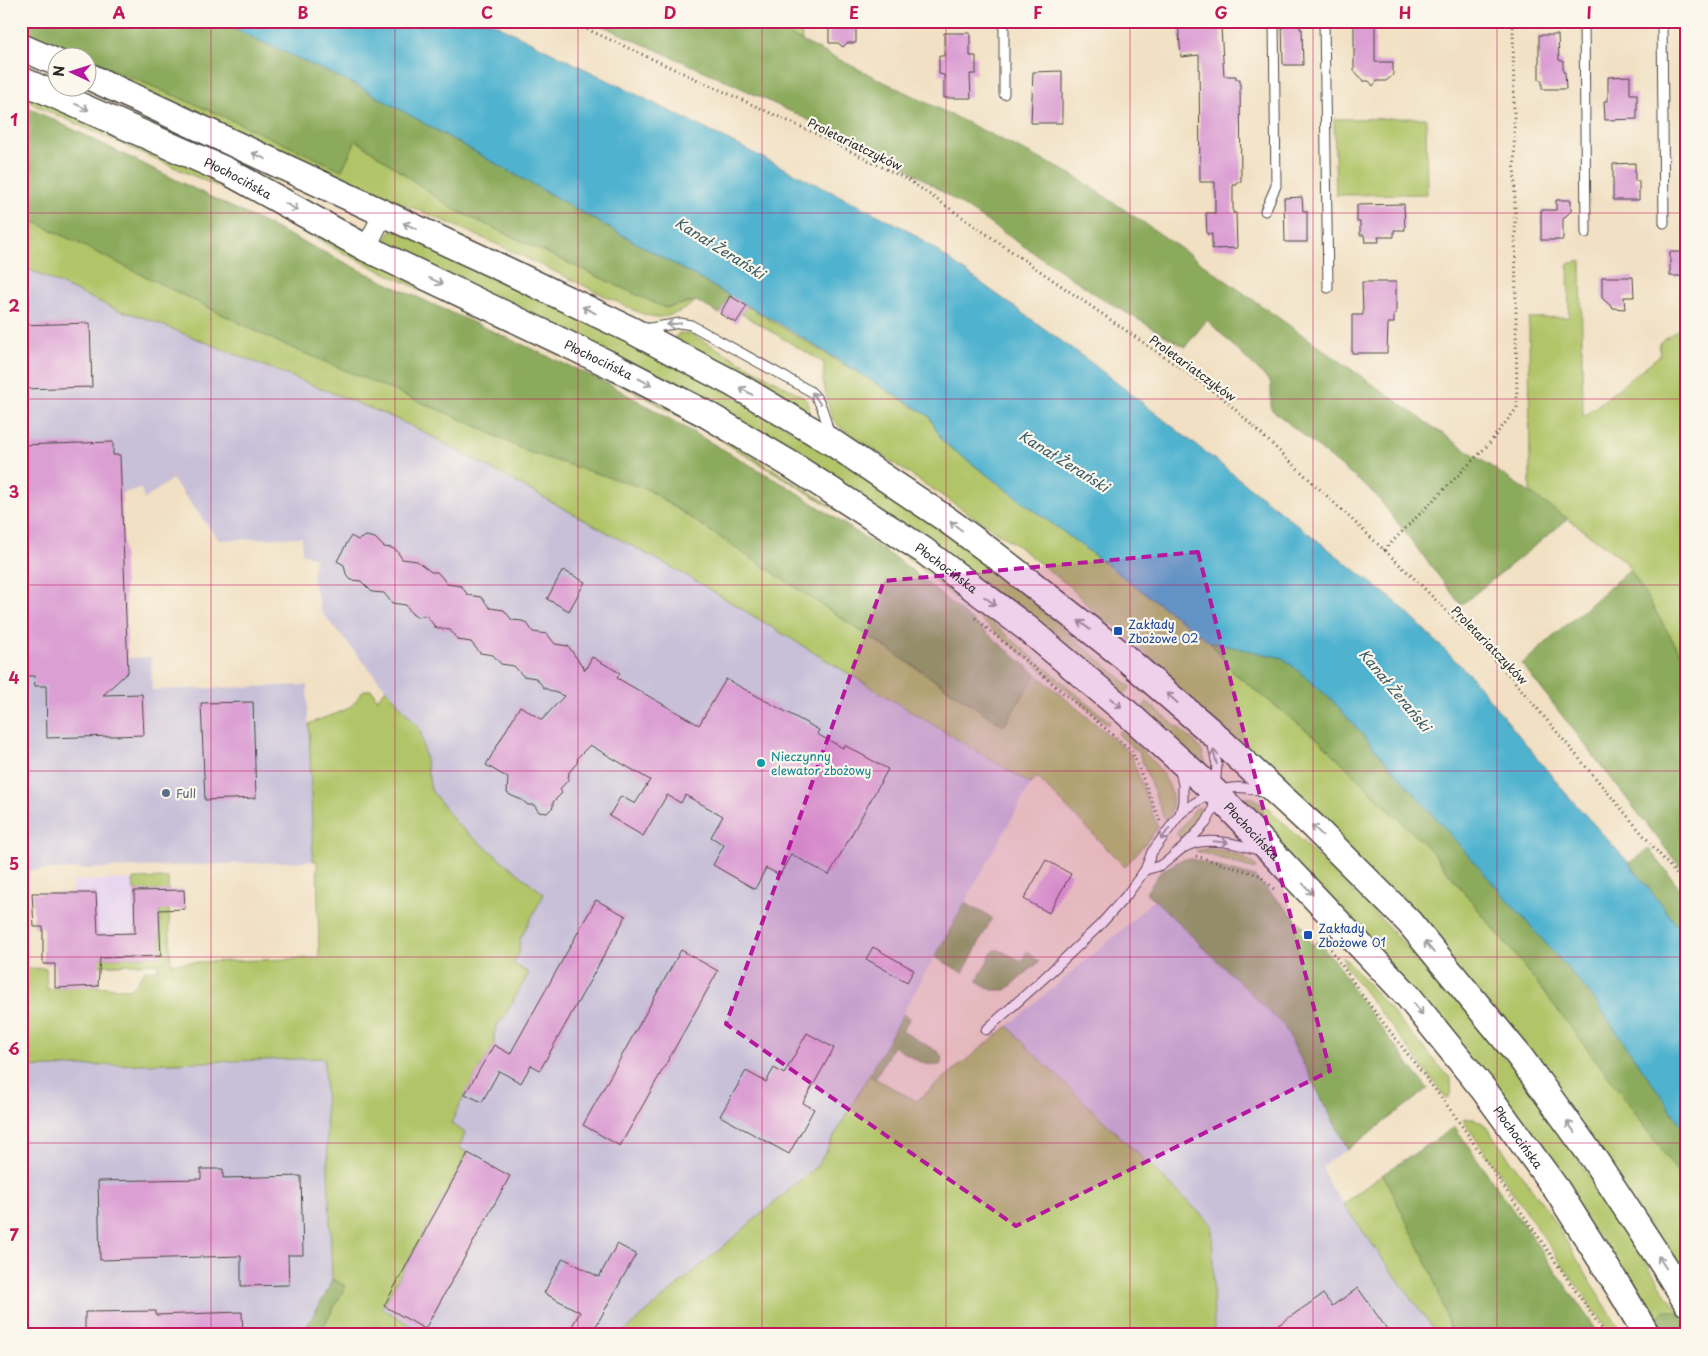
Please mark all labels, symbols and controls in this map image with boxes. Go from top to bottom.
text: A [113,0,126,24]
text: B [298,0,309,24]
text: C [481,0,493,24]
text: D [664,0,676,24]
text: E [849,0,859,24]
text: F [1033,0,1043,24]
text: G [1214,0,1228,24]
text: H [1399,0,1411,24]
text: I [1586,0,1592,24]
north arrow [48,48,98,98]
text: N [48,65,69,77]
one-way arrow [74,103,89,113]
text: 1 [10,107,18,131]
street label: Proletariatczyków [805,113,906,175]
one-way arrow [252,151,267,160]
street label: Płochocińska [201,153,275,203]
one-way arrow [284,202,299,212]
water label: Kanał Żerański [671,212,771,285]
one-way arrow [403,221,418,231]
one-way arrow [428,276,443,286]
text: 2 [8,293,20,317]
one-way arrow [582,304,597,314]
one-way arrow [667,319,683,329]
street label: Proletariatczyków [1146,330,1240,406]
street label: Płochocińska [561,335,636,384]
one-way arrow [638,377,653,387]
one-way arrow [739,385,753,395]
one-way arrow [811,391,821,405]
water label: Kanał Żerański [1015,425,1115,498]
text: 3 [9,479,19,503]
one-way arrow [949,521,963,531]
street label: Płochocińska [912,538,982,597]
one-way arrow [983,595,996,606]
street label: Proletariatczyków [1448,602,1532,689]
place label: Zakłady Zbożowe 02 [1128,615,1198,647]
one-way arrow [1077,620,1090,631]
marker: Zakłady Zbożowe 02 [1112,625,1124,637]
water label: Kanał Żerański [1354,644,1437,737]
text: 4 [9,665,20,689]
one-way arrow [1166,692,1179,704]
one-way arrow [1109,697,1122,708]
place label: Nieczynny elewator zbożowy [771,747,871,779]
one-way arrow [1210,750,1220,766]
marker: Nieczynny elewator zbożowy [755,757,767,769]
place label: Full [176,784,196,802]
marker: Full [160,787,172,799]
street label: Płochocińska [1220,798,1284,865]
one-way arrow [1310,824,1323,836]
one-way arrow [1160,827,1170,841]
one-way arrow [1212,838,1228,847]
text: 5 [9,851,19,875]
one-way arrow [1302,882,1314,895]
place label: Zakłady Zbożowe 01 [1318,919,1386,951]
marker: Zakłady Zbożowe 01 [1302,929,1314,941]
one-way arrow [1424,940,1435,953]
one-way arrow [1412,1002,1423,1015]
text: 6 [8,1036,20,1060]
street label: Płochocińska [1489,1102,1548,1173]
one-way arrow [1566,1120,1576,1134]
text: 7 [9,1222,19,1246]
one-way arrow [1656,1255,1666,1269]

